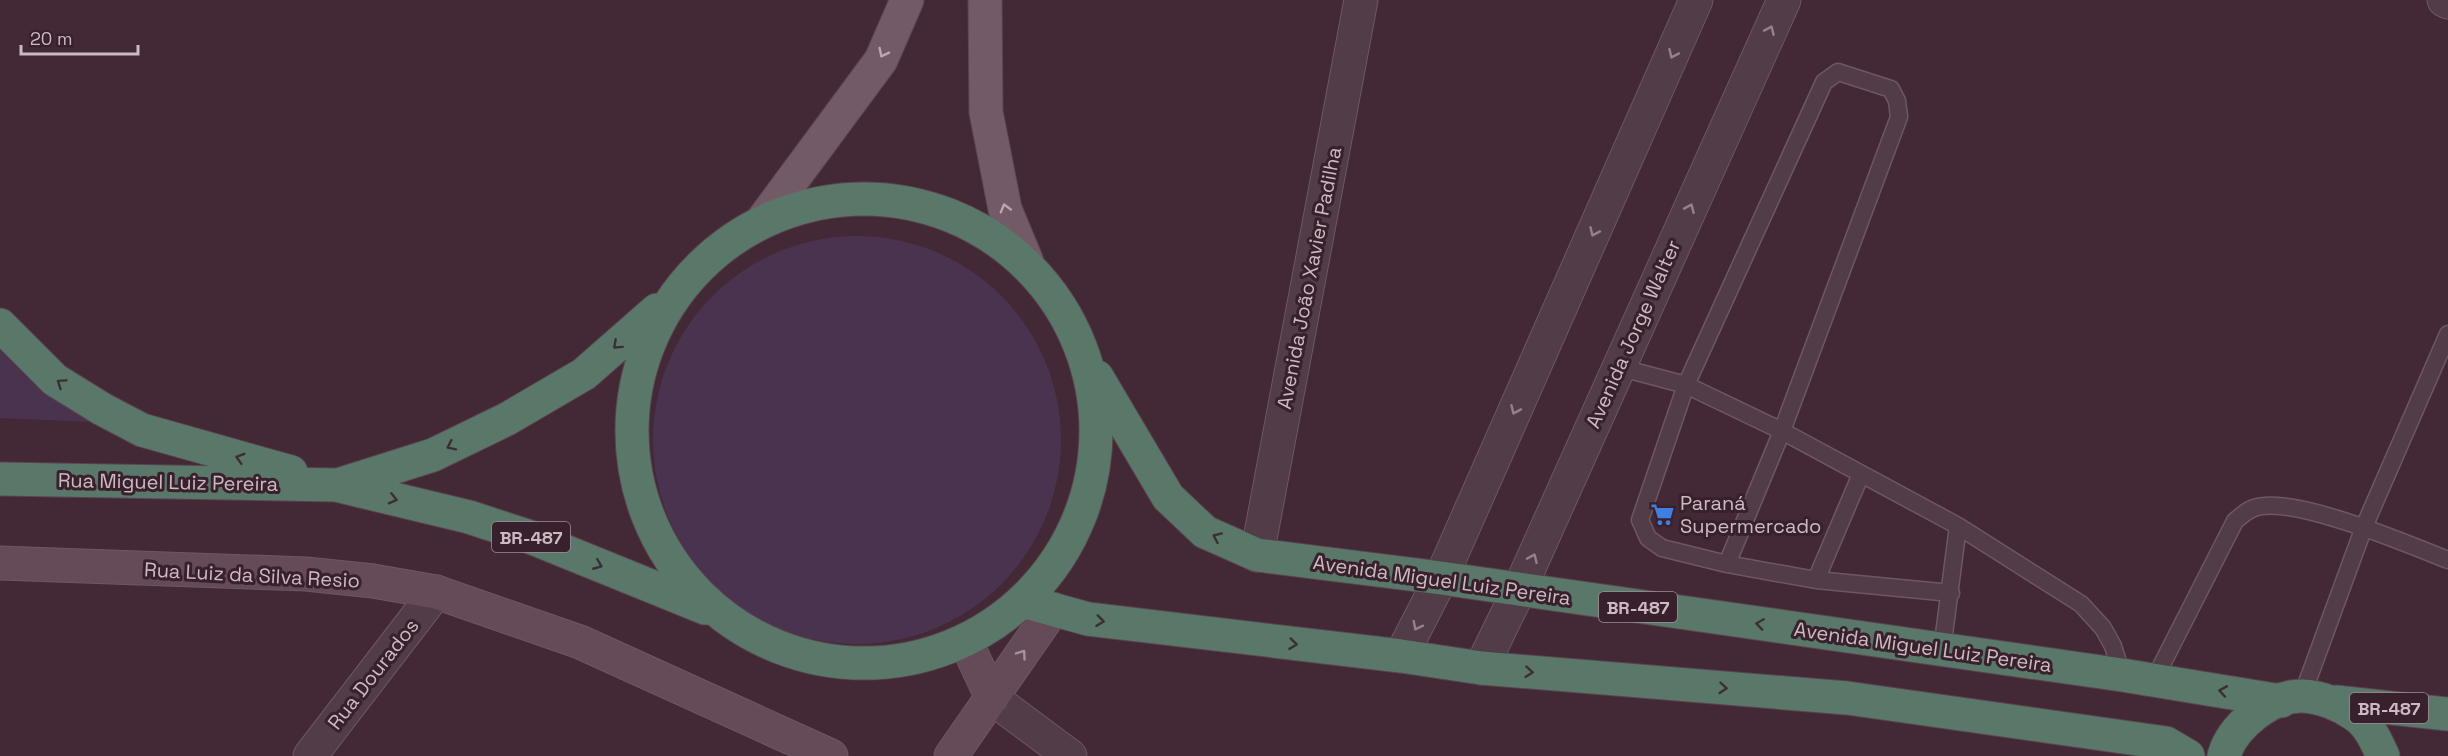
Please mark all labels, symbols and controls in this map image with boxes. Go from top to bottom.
scale bar [21,18,138,56]
one-way arrow [1763,25,1775,36]
text: 20 m [30,27,73,50]
one-way arrow [879,47,890,58]
one-way arrow [1668,47,1680,58]
street label: Avenida João Xavier Padilha [1271,145,1347,411]
one-way arrow [1000,203,1012,214]
one-way arrow [1683,203,1695,214]
one-way arrow [1589,226,1601,237]
street label: Avenida Jorge Walter [1580,236,1686,432]
one-way arrow [613,338,624,349]
one-way arrow [57,379,68,390]
one-way arrow [1510,404,1522,415]
one-way arrow [446,438,457,450]
one-way arrow [235,452,245,465]
street label: Rua Miguel Luiz Pereira [58,467,278,497]
place label: Paraná Supermercado [1680,490,1821,539]
one-way arrow [388,491,398,504]
supermarket icon: Paraná Supermercado [1649,502,1675,528]
road number: BR-487 [492,522,570,552]
one-way arrow [1212,533,1223,545]
street label: Avenida Miguel Luiz Pereira [1311,549,1573,611]
one-way arrow [1526,554,1538,565]
street label: Rua Luiz da Silva Resio [143,556,361,594]
one-way arrow [592,558,603,570]
road number: BR-487 [1599,592,1677,622]
street label: Rua Dourados [322,613,424,735]
one-way arrow [1095,614,1104,627]
street label: Avenida Miguel Luiz Pereira [1792,616,2054,678]
one-way arrow [1412,619,1424,630]
one-way arrow [1756,619,1765,631]
one-way arrow [1289,637,1298,649]
one-way arrow [1015,649,1026,660]
one-way arrow [1524,665,1533,678]
one-way arrow [1718,681,1727,694]
one-way arrow [2219,686,2228,698]
road number: BR-487 [2350,693,2428,723]

